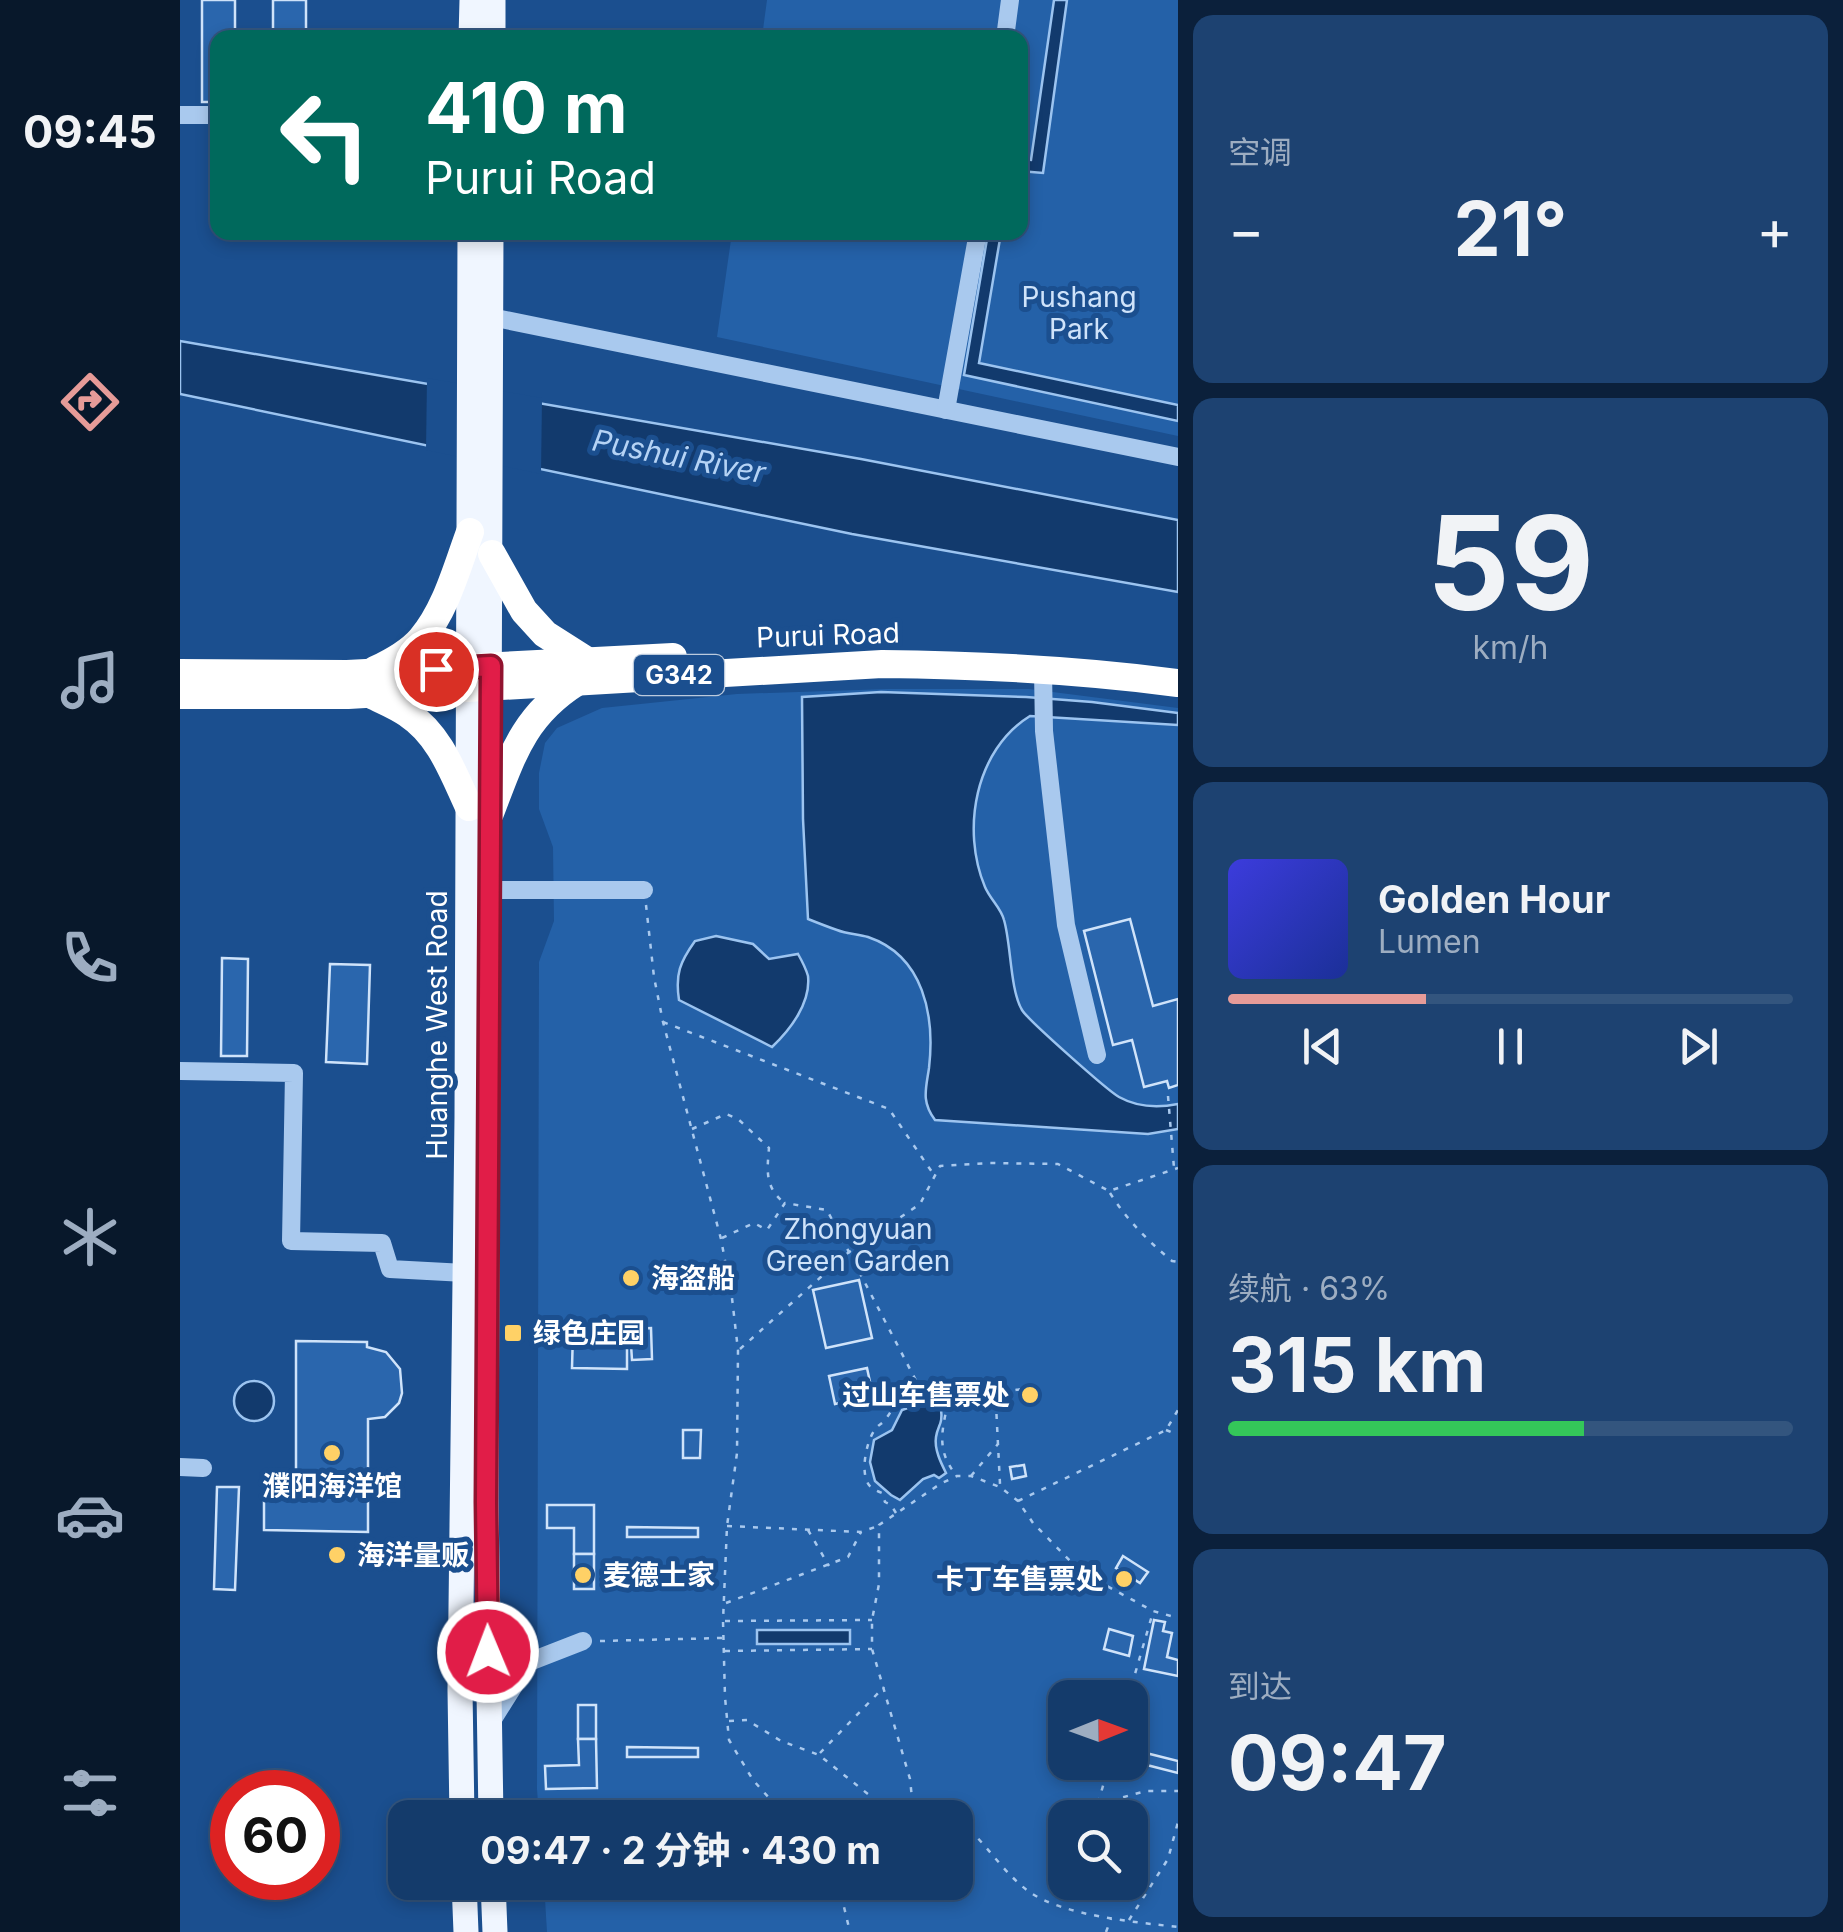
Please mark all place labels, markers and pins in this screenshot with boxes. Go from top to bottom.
pin [394,627,479,712]
place label: 海盗船 [651,1261,735,1295]
marker: 海盗船 [620,1267,642,1289]
place label: 绿色庄园 [533,1316,645,1350]
marker: 绿色庄园 [502,1322,524,1344]
place label: 过山车售票处 [842,1378,1010,1412]
marker: 过山车售票处 [1019,1384,1041,1406]
marker: 濮阳海洋馆 [321,1442,343,1464]
place label: 濮阳海洋馆 [262,1469,402,1503]
place label: 海洋量贩 [357,1538,469,1572]
marker: 海洋量贩 [326,1544,348,1566]
place label: 麦德士家 [603,1558,715,1592]
place label: 卡丁车售票处 [936,1562,1104,1596]
marker: 麦德士家 [572,1564,594,1586]
marker: 卡丁车售票处 [1113,1568,1135,1590]

